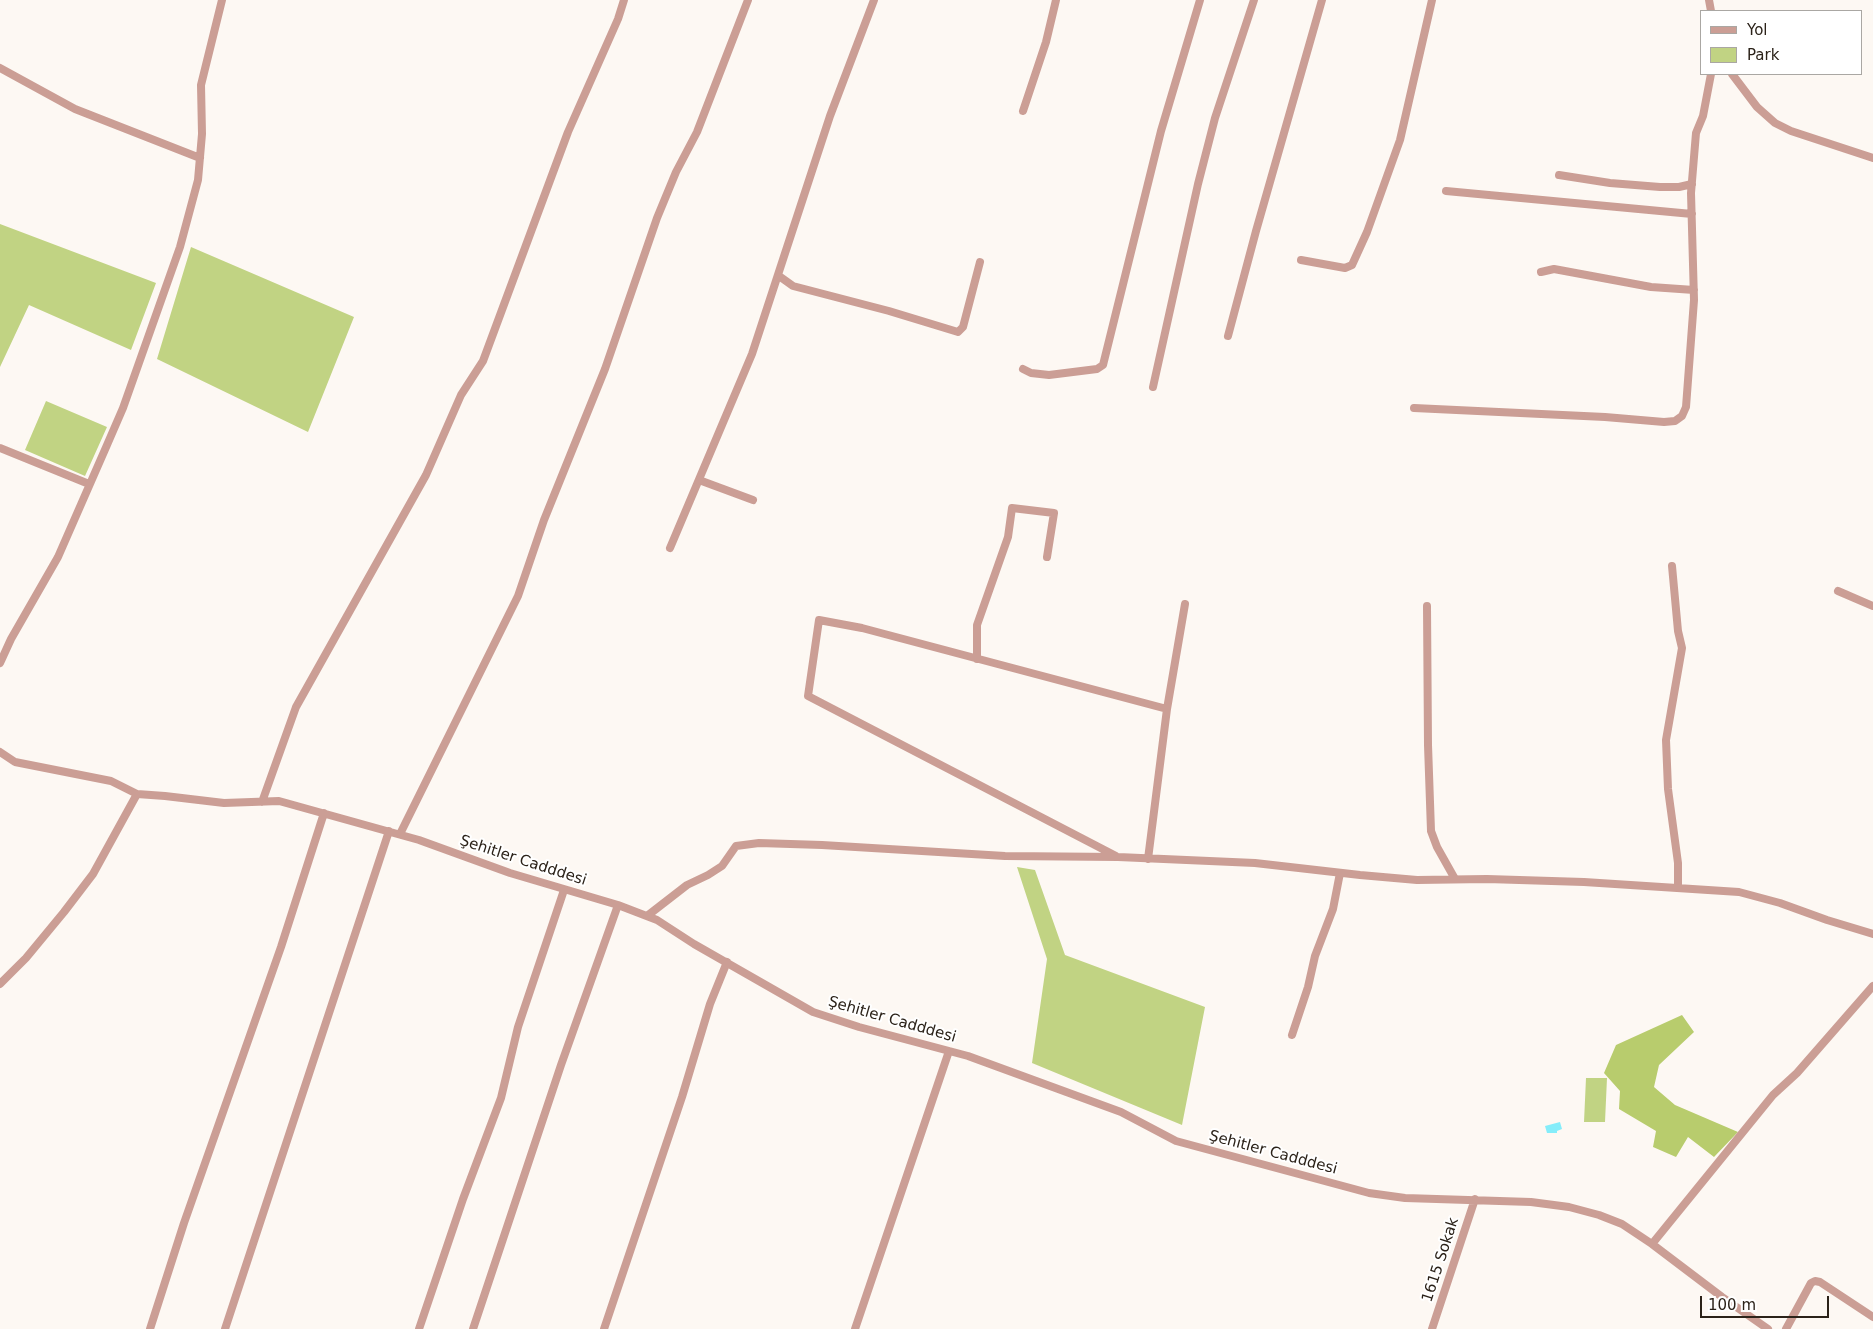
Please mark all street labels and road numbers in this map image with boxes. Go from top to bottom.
street label: Şehitler Cadddesi [457,832,589,890]
street label: Şehitler Cadddesi [826,993,958,1047]
street label: Şehitler Cadddesi [1207,1127,1339,1179]
street label: 1615 Sokak [1419,1215,1463,1305]

